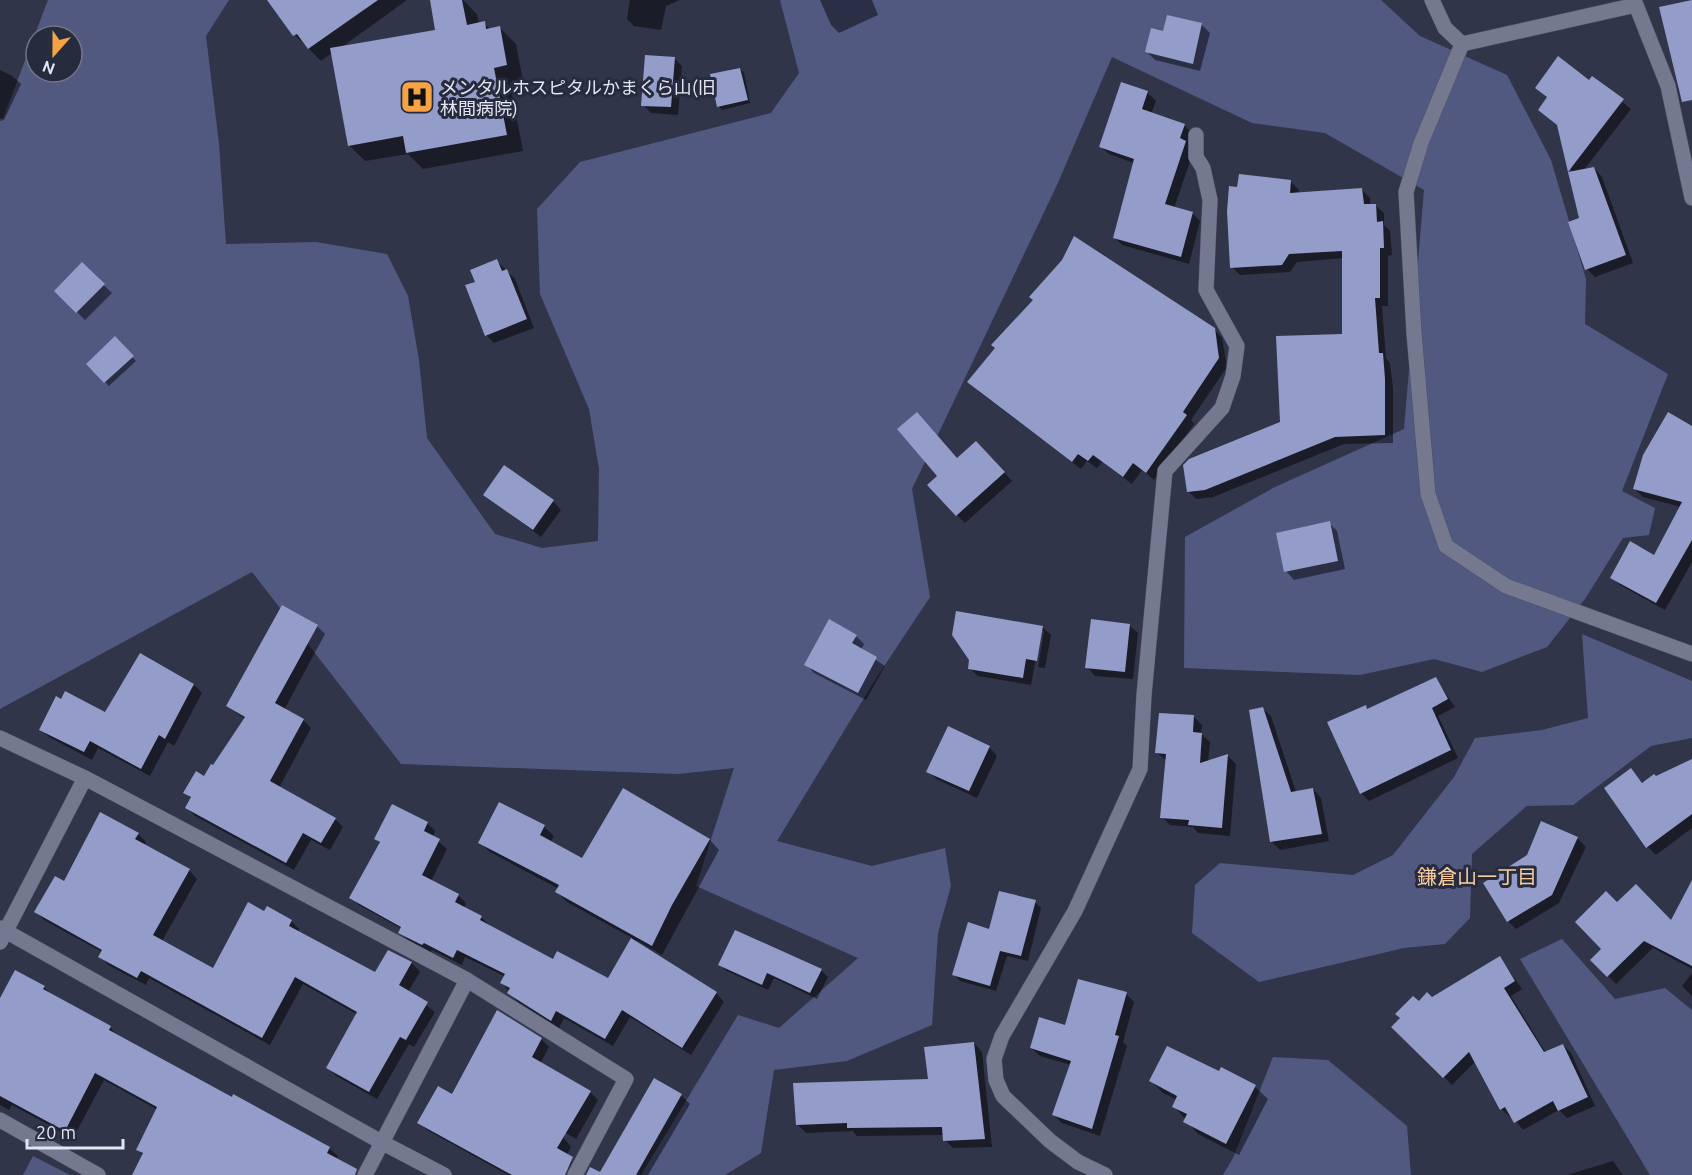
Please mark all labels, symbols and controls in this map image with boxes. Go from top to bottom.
north arrow [24,24,84,84]
text: N [40,57,57,79]
place label: メンタルホスピタルかまくら山(旧 林間病院) [440,77,716,119]
hospital icon: メンタルホスピタルかまくら山(旧 林間病院) [399,79,435,115]
district label: 鎌倉山一丁目 [1417,865,1537,888]
scale bar [27,1112,123,1150]
text: 20 m [36,1122,76,1142]

